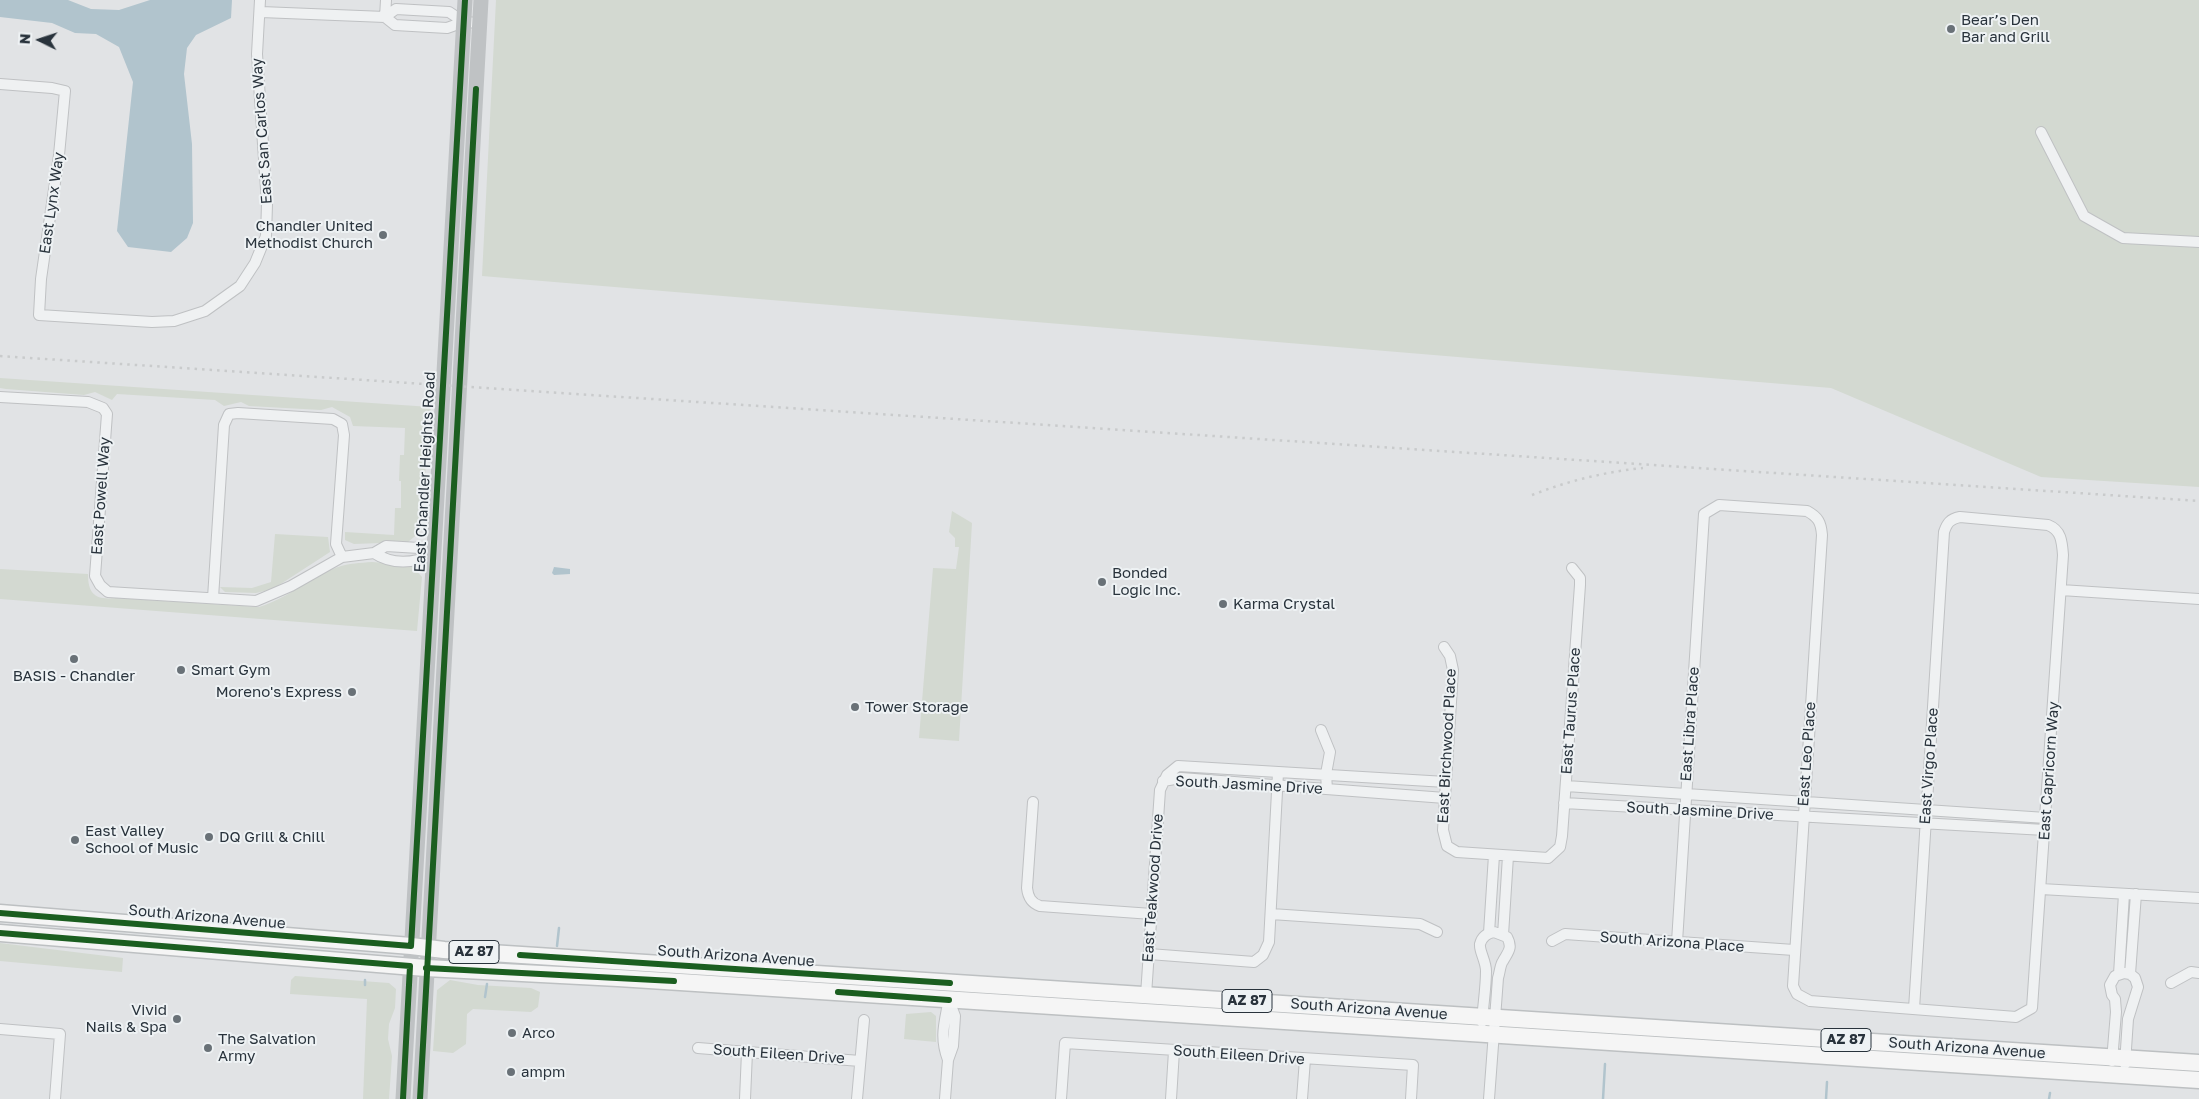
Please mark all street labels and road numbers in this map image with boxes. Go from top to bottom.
street label: East San Carlos Way [248,57,276,205]
street label: East Lynx Way [36,151,68,255]
street label: East Chandler Heights Road [411,371,439,573]
street label: East Powell Way [88,436,114,556]
street label: East Taurus Place [1558,647,1584,775]
street label: East Libra Place [1677,666,1703,782]
street label: East Birchwood Place [1434,668,1460,824]
street label: East Leo Place [1794,701,1820,807]
street label: East Capricorn Way [2035,701,2063,841]
street label: East Virgo Place [1916,707,1942,825]
street label: South Jasmine Drive [1175,772,1323,798]
street label: South Jasmine Drive [1626,798,1774,824]
street label: East Teakwood Drive [1139,813,1167,963]
street label: South Arizona Avenue [128,901,286,933]
street label: South Arizona Place [1599,928,1745,956]
road number: AZ 87 [449,940,499,964]
street label: South Arizona Avenue [657,942,815,970]
road number: AZ 87 [1222,989,1272,1012]
street label: South Arizona Avenue [1290,995,1448,1023]
road number: AZ 87 [1821,1028,1871,1052]
street label: South Arizona Avenue [1888,1034,2046,1062]
street label: South Eileen Drive [713,1040,845,1068]
street label: South Eileen Drive [1173,1041,1305,1069]

